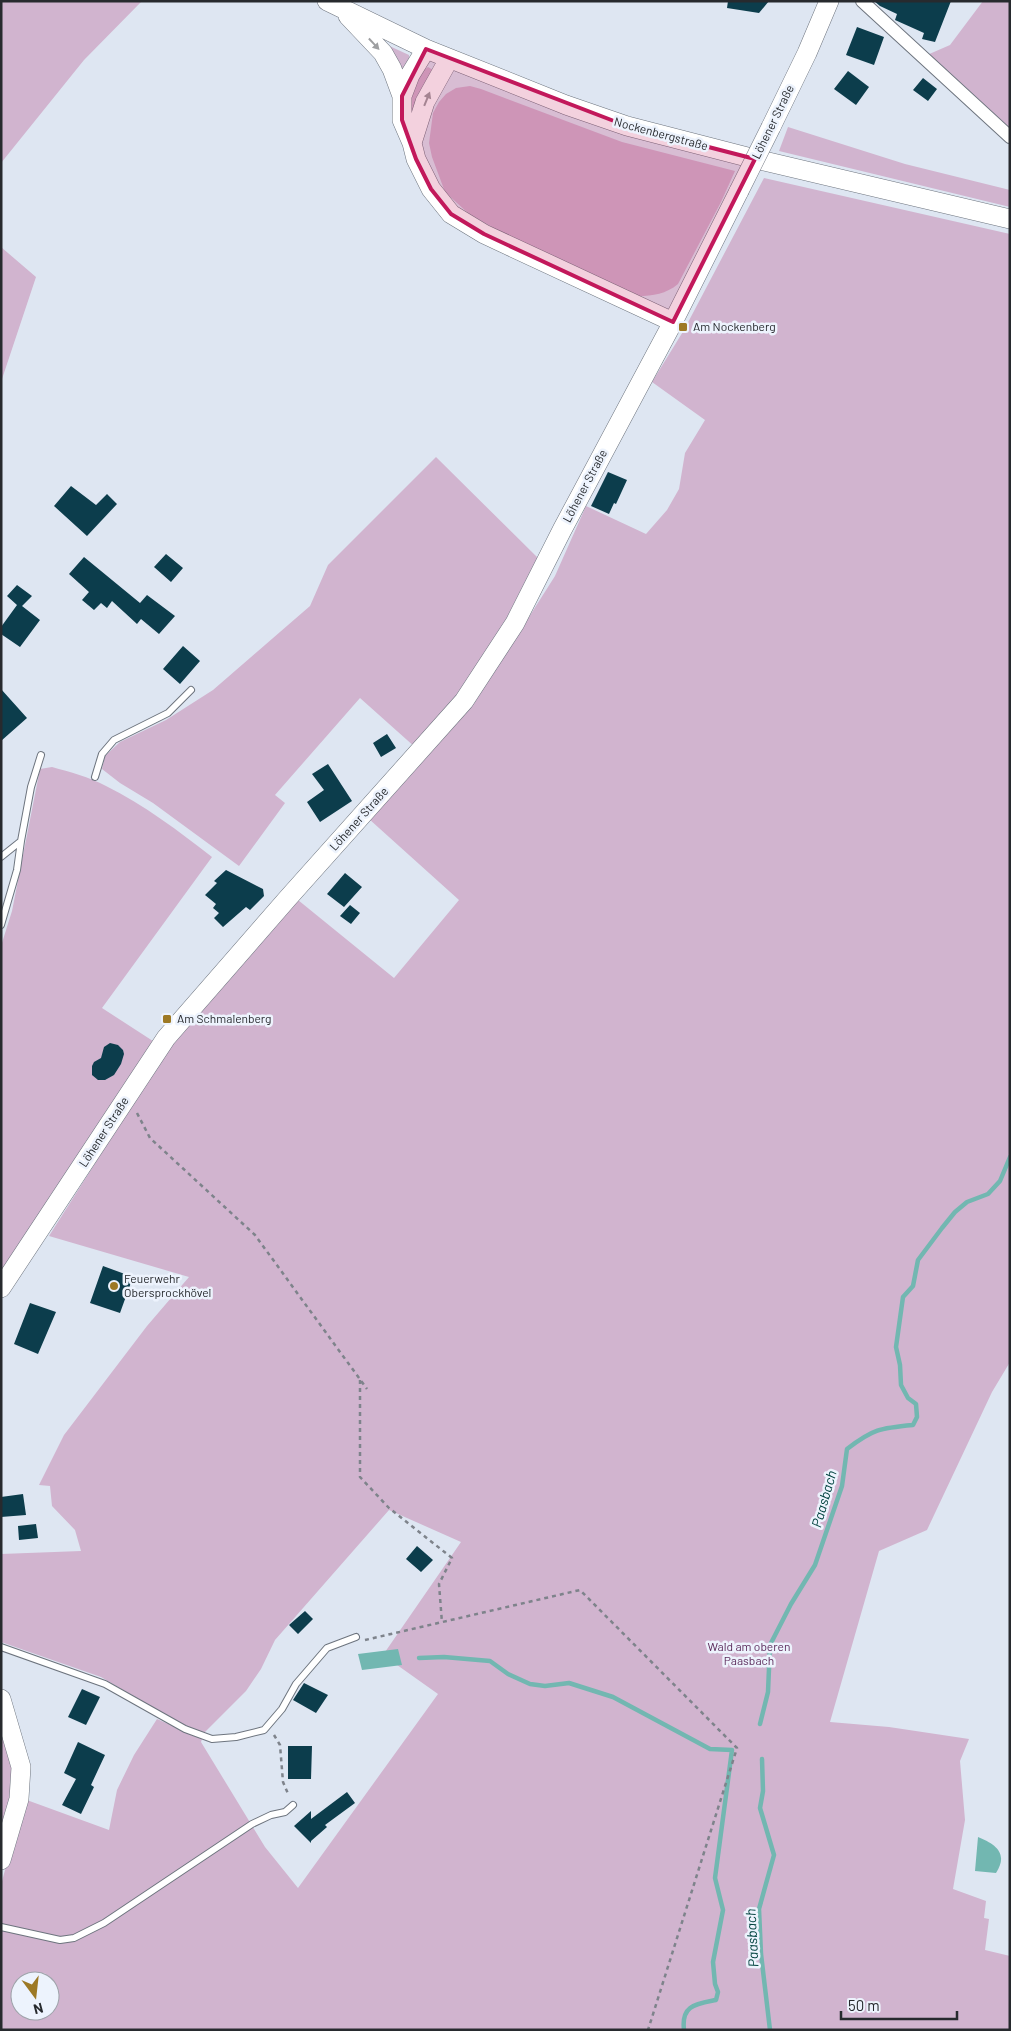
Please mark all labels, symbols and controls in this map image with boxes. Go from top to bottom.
one-way arrow [368,38,380,50]
street label: Löhener Straße [748,82,796,161]
one-way arrow [423,92,431,106]
street label: Nockenbergstraße [613,114,710,152]
place label: Am Nockenberg [693,319,776,333]
marker: Am Nockenberg [677,321,689,333]
street label: Löhener Straße [559,447,609,524]
street label: Löhener Straße [326,784,390,853]
place label: Am Schmalenberg [177,1011,272,1025]
marker: Am Schmalenberg [161,1013,173,1025]
street label: Löhener Straße [75,1094,131,1169]
place label: Feuerwehr Obersprockhövel [124,1271,211,1299]
marker: Feuerwehr Obersprockhövel [108,1280,120,1292]
water label: Paasbach [807,1468,840,1529]
park label: Wald am oberen Paasbach [708,1639,790,1667]
water label: Paasbach [741,1908,762,1968]
north arrow [10,1971,60,2021]
scale bar [841,1988,957,2020]
text: 50 m [848,1996,880,2014]
text: N [32,2000,45,2018]

